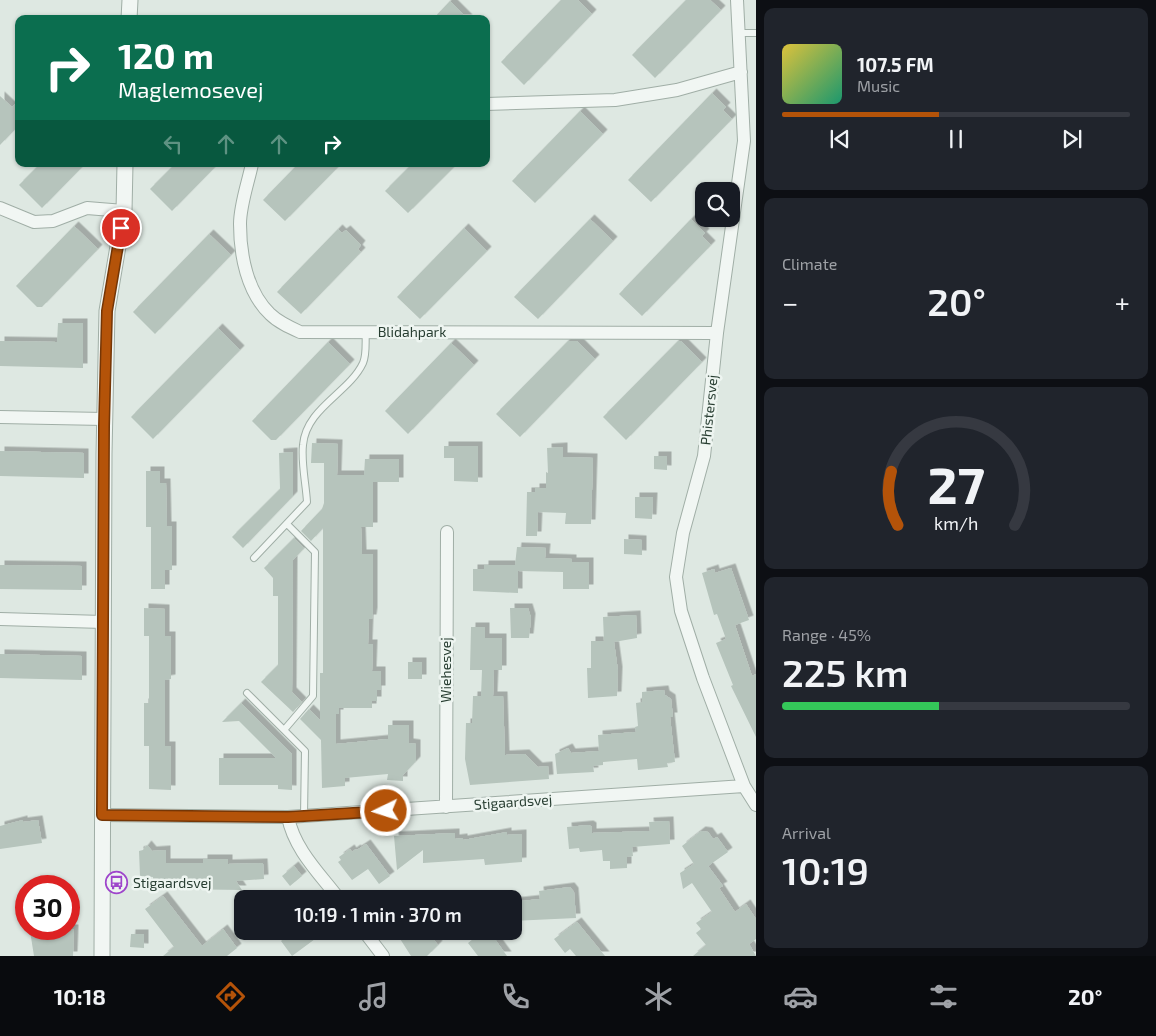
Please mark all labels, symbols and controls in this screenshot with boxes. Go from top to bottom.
text: 120 m [118,34,214,76]
icon: right [35,35,100,100]
text: 107.5 FM [857,53,934,76]
text: Maglemosevej [118,76,264,102]
text: Music [857,76,900,95]
icon: previous [826,125,854,153]
icon: pause [942,125,970,153]
icon: next [1058,125,1086,153]
icon: left [159,130,187,158]
icon: ahead [212,130,240,158]
icon: ahead [265,130,293,158]
icon: right [318,130,346,158]
map controls [695,182,740,227]
button: search [695,182,740,227]
pin [100,207,142,249]
icon: arrive [107,214,135,242]
text: Climate [782,254,837,273]
text: 20° [927,278,986,324]
text: − [782,285,798,319]
text: + [1115,285,1130,319]
street label: Blidahpark [378,323,446,340]
street label: Phistersvej [696,374,721,446]
text: 27 [927,452,985,514]
text: km/h [934,512,978,534]
text: Range · 45% [782,625,871,644]
street label: Wiehesvej [437,637,454,703]
text: 225 km [782,649,908,695]
position arrow [359,784,411,836]
street label: Stigaardsvej [473,790,553,813]
text: Arrival [782,823,831,842]
text: 10:19 [782,847,869,893]
bus stop icon: Stigaardsvej [105,871,129,895]
place label: Stigaardsvej [133,874,212,891]
speed limit sign: 30 [15,875,80,940]
text: 10:19 · 1 min · 370 m [294,903,462,926]
icon: directions [213,979,248,1014]
icon: music [356,979,391,1014]
icon: phone [498,979,533,1014]
icon: climate [641,979,676,1014]
icon: car [783,979,818,1014]
icon: filters [926,979,961,1014]
text: 10:18 [54,983,106,1009]
text: 20° [1068,983,1102,1009]

